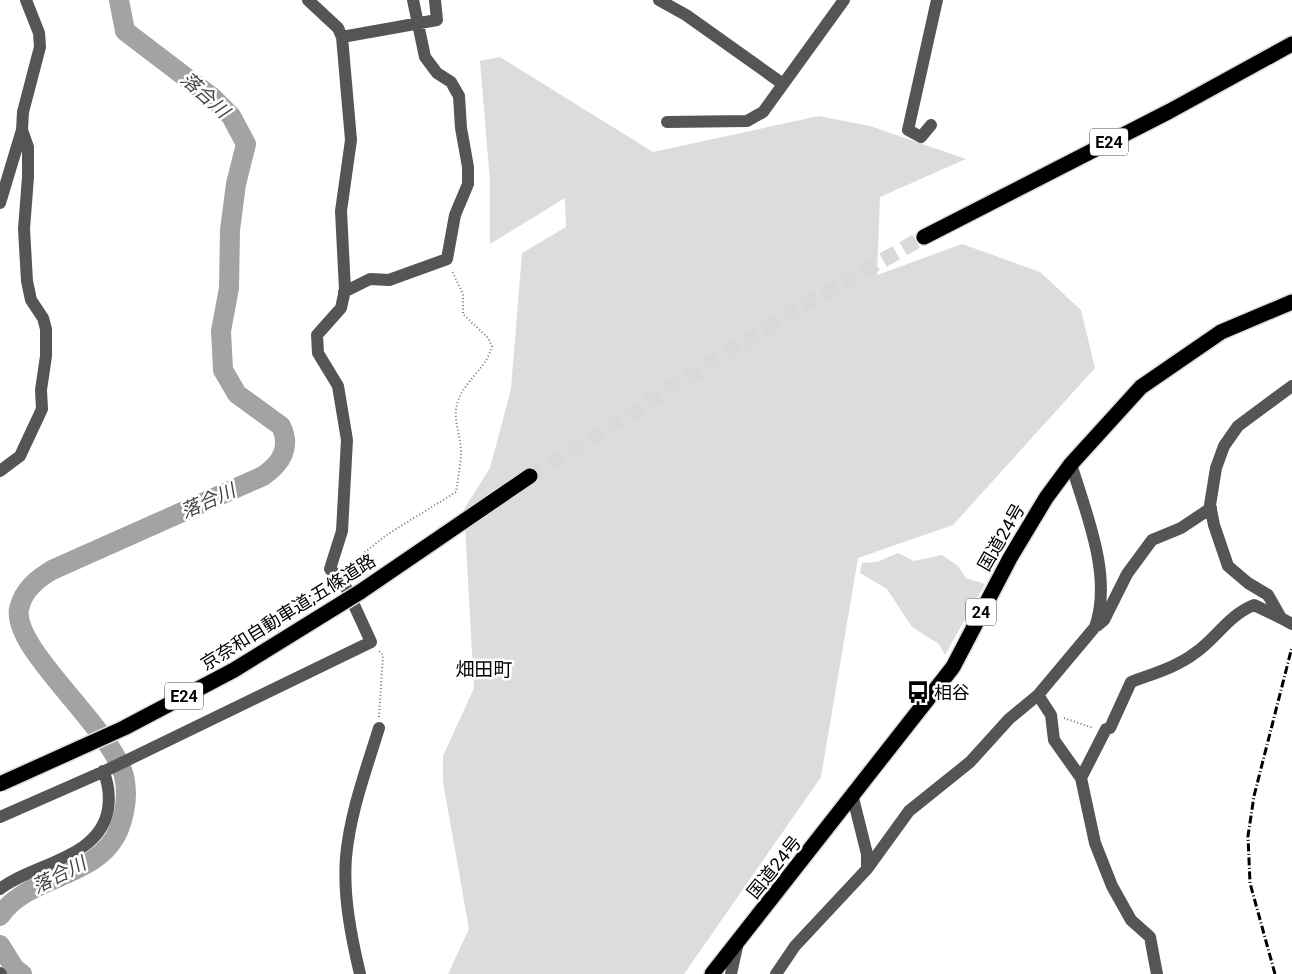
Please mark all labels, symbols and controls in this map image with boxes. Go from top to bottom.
water label: 落合川 [176,67,235,124]
road number: E24 [1090,128,1128,156]
water label: 落合川 [177,478,241,523]
street label: 国道24号 [973,500,1029,574]
street label: 京奈和自動車道;五條道路 [197,550,379,674]
road number: 24 [966,598,996,626]
district label: 畑田町 [455,658,513,681]
bus stop icon: 相谷 [905,679,931,705]
road number: E24 [165,682,203,709]
place label: 相谷 [934,682,970,703]
street label: 国道24号 [742,832,806,902]
water label: 落合川 [28,851,91,898]

